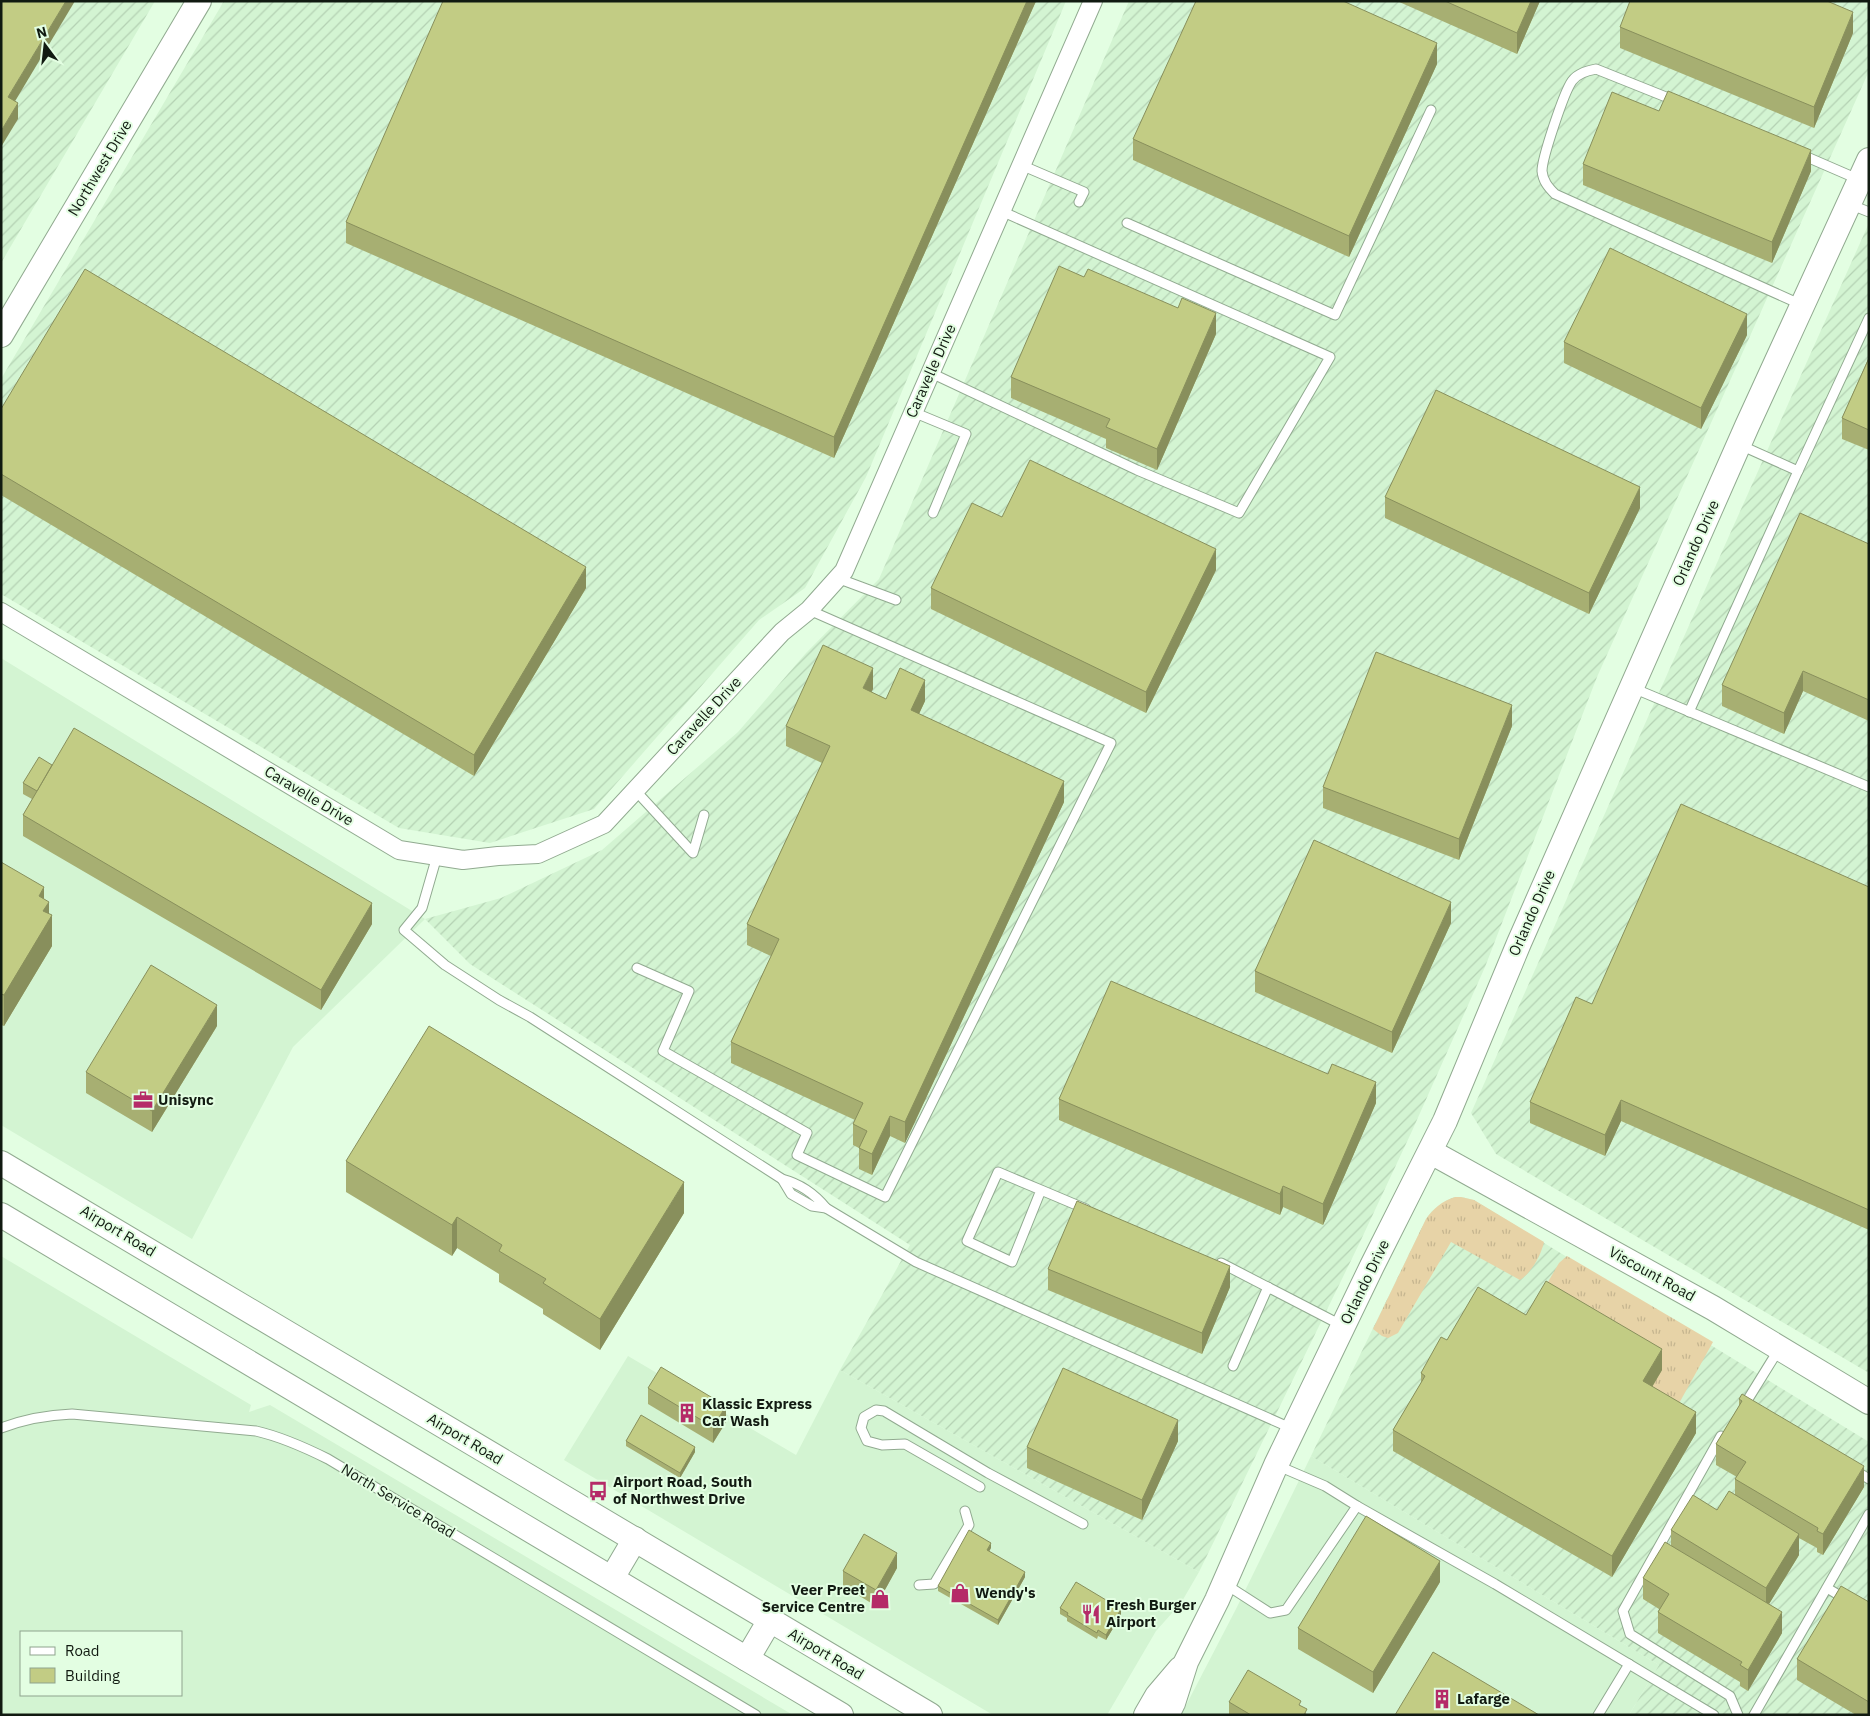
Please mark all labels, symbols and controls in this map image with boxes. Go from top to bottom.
north arrow [20,20,70,70]
text: N [34,22,49,42]
street label: Northwest Drive [63,116,136,219]
street label: Caravelle Drive [901,321,960,421]
street label: Orlando Drive [1668,497,1723,589]
street label: Caravelle Drive [662,672,745,759]
street label: Caravelle Drive [261,761,357,830]
street label: Orlando Drive [1504,867,1559,959]
office icon: Unisync [132,1089,154,1111]
place label: Unisync [158,1090,214,1109]
street label: Airport Road [77,1201,160,1261]
street label: Orlando Drive [1336,1236,1393,1327]
street label: Viscount Road [1605,1242,1699,1305]
place label: Klassic Express Car Wash [702,1394,812,1430]
building icon: Klassic Express Car Wash [676,1402,698,1424]
street label: Airport Road [424,1409,507,1469]
street label: North Service Road [338,1459,459,1542]
place label: Airport Road, South of Northwest Drive [613,1472,752,1508]
bus stop icon: Airport Road, South of Northwest Drive [587,1480,609,1502]
place label: Veer Preet Service Centre [762,1580,865,1616]
shop icon: Wendy's [949,1582,971,1604]
place label: Wendy's [975,1583,1036,1602]
shop icon: Veer Preet Service Centre [869,1588,891,1610]
place label: Fresh Burger Airport [1106,1595,1196,1631]
restaurant icon: Fresh Burger Airport [1080,1603,1102,1625]
street label: Airport Road [785,1624,868,1684]
legend [20,1631,182,1696]
text: Road [65,1641,100,1660]
text: Building [65,1666,120,1685]
building icon: Lafarge [1431,1688,1453,1710]
place label: Lafarge [1457,1689,1510,1708]

